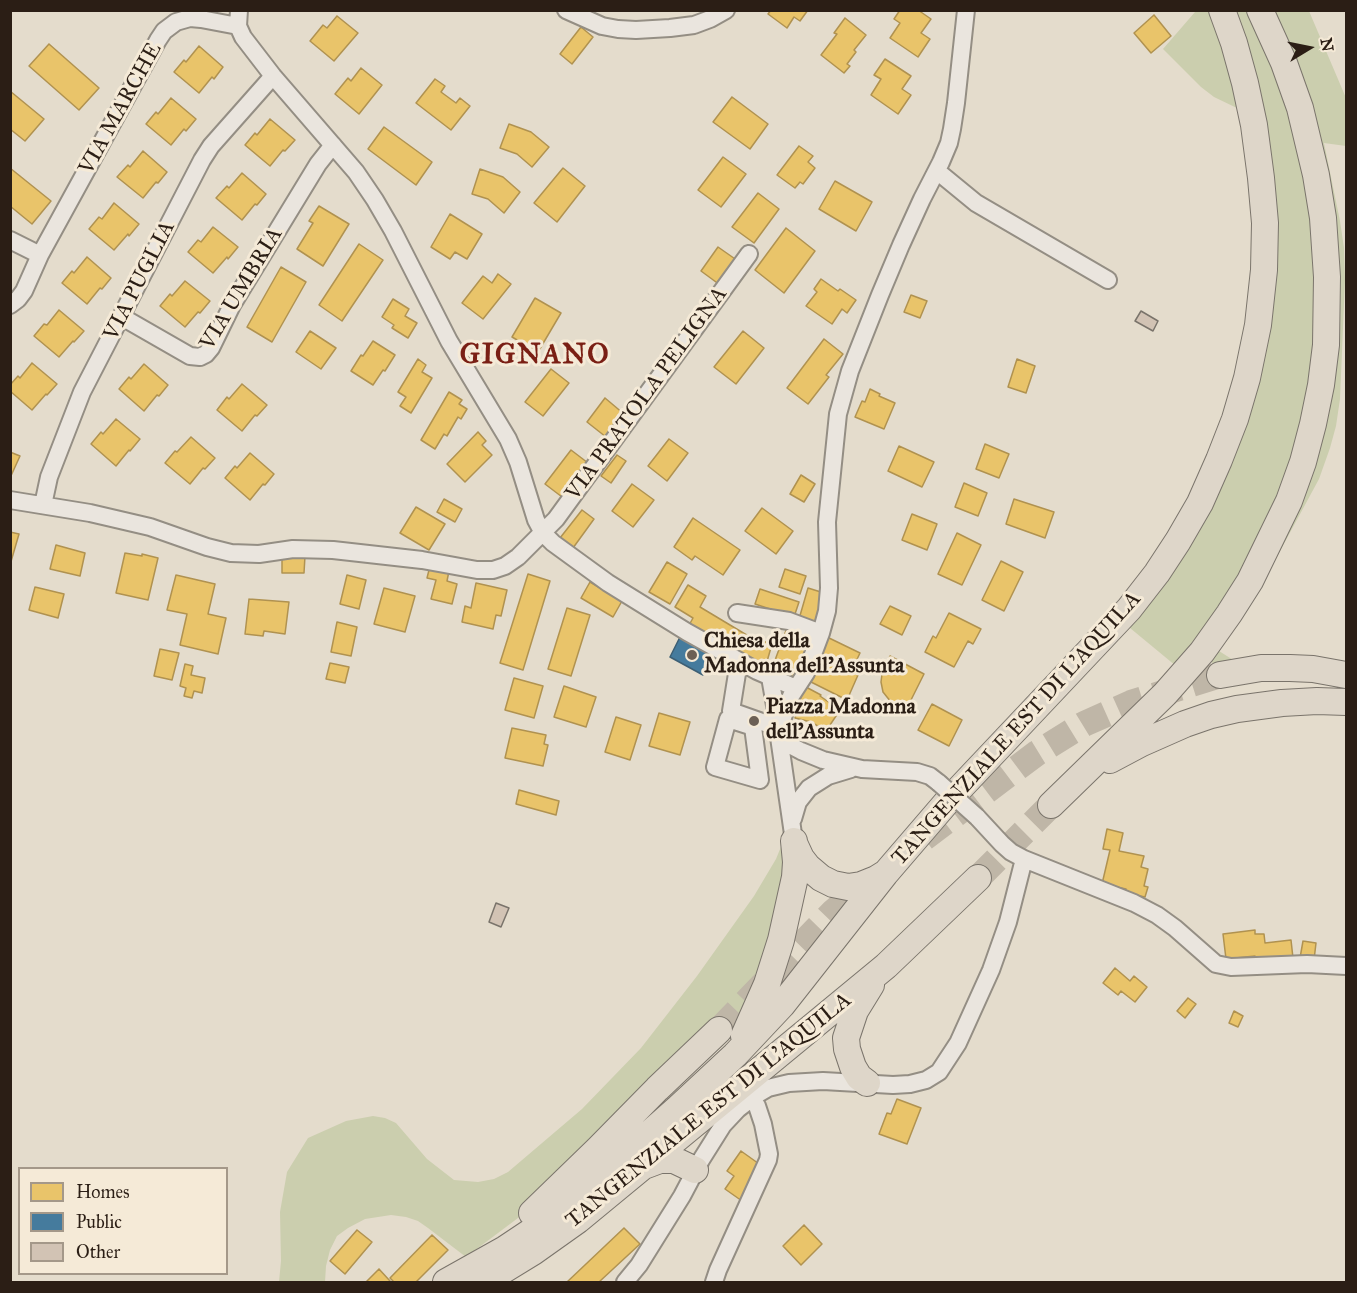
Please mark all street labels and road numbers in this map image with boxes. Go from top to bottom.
street label: VIA MARCHE [74,38,168,180]
street label: VIA PUGLIA [99,217,181,345]
street label: VIA UMBRIA [195,223,289,355]
street label: VIA PRATOLA PELIGNA [561,282,733,506]
street label: TANGENZIALE EST DI L'AQUILA [887,586,1147,872]
street label: TANGENZIALE EST DI L'AQUILA [561,988,857,1234]

